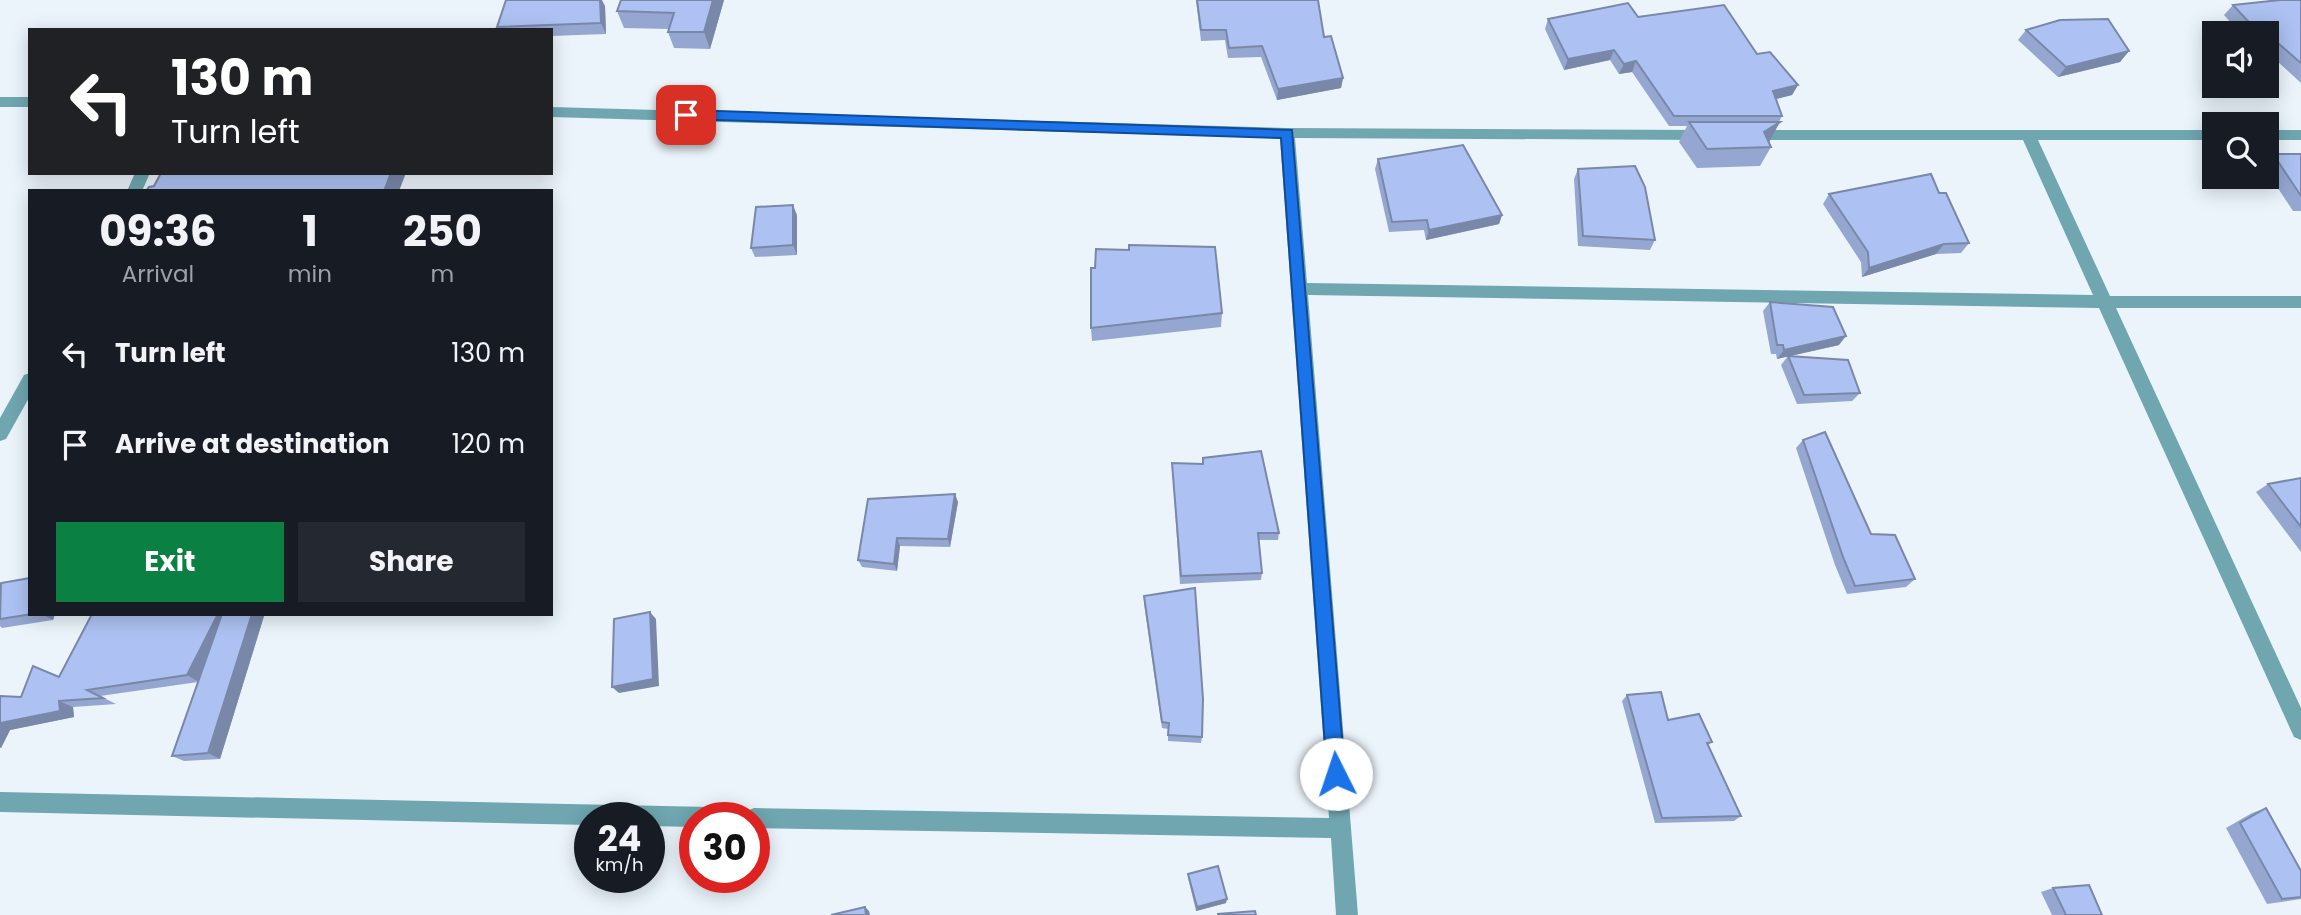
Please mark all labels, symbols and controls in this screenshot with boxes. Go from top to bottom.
map controls [2202,21,2279,189]
button: sound [2202,21,2279,98]
text: 130 m [171,44,313,112]
icon: left [56,56,147,147]
pin [656,85,716,145]
icon: arrive [667,96,705,134]
text: Turn left [171,109,300,154]
button: search [2202,112,2279,189]
text: 09:36 [99,202,217,261]
text: 1 [302,202,318,261]
text: 250 [403,202,482,261]
text: Arrival [122,258,194,290]
text: min [288,258,332,290]
text: m [431,258,454,290]
icon: left [56,335,94,373]
text: Turn left [115,335,226,371]
text: 130 m [451,335,525,371]
icon: arrive [56,426,94,464]
text: Arrive at destination [115,426,390,462]
text: 120 m [452,426,525,462]
button: Exit [56,522,284,602]
button: Share [298,522,525,602]
position arrow [1299,737,1373,811]
speed limit sign: 30 [679,802,770,893]
text: 24 [598,814,641,863]
text: km/h [596,852,643,877]

